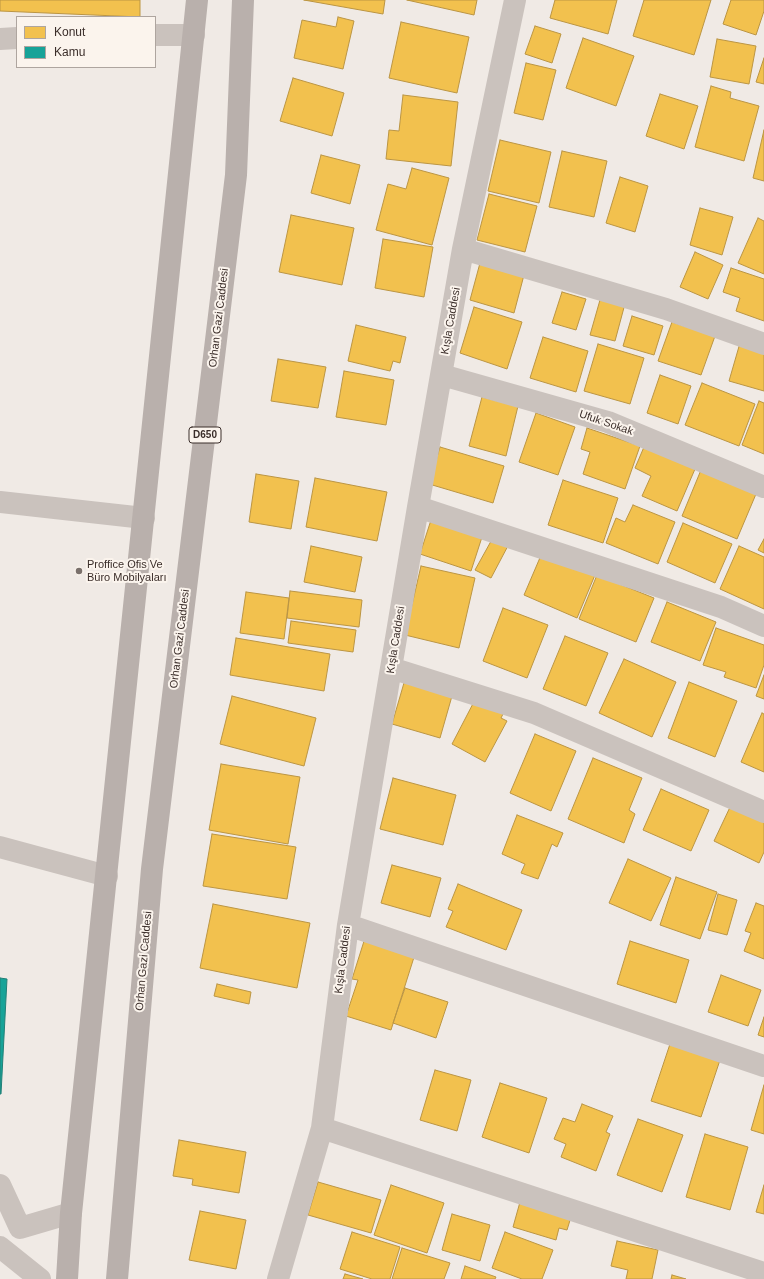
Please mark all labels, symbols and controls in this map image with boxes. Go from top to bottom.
legend [16,16,156,68]
text: Konut [54,25,85,39]
text: Kamu [54,45,85,59]
street label: Orhan Gazi Caddesi [206,268,232,368]
street label: Kışla Caddesi [439,286,463,356]
street label: Ufuk Sokak [577,408,635,438]
road number: D650 [189,427,221,443]
place label: Proffice Ofis Ve Büro Mobilyaları [87,558,166,584]
marker: Proffice Ofis Ve Büro Mobilyaları [74,566,84,576]
street label: Orhan Gazi Caddesi [167,589,193,689]
street label: Kışla Caddesi [384,605,408,675]
street label: Orhan Gazi Caddesi [133,911,155,1011]
street label: Kışla Caddesi [332,926,354,994]

